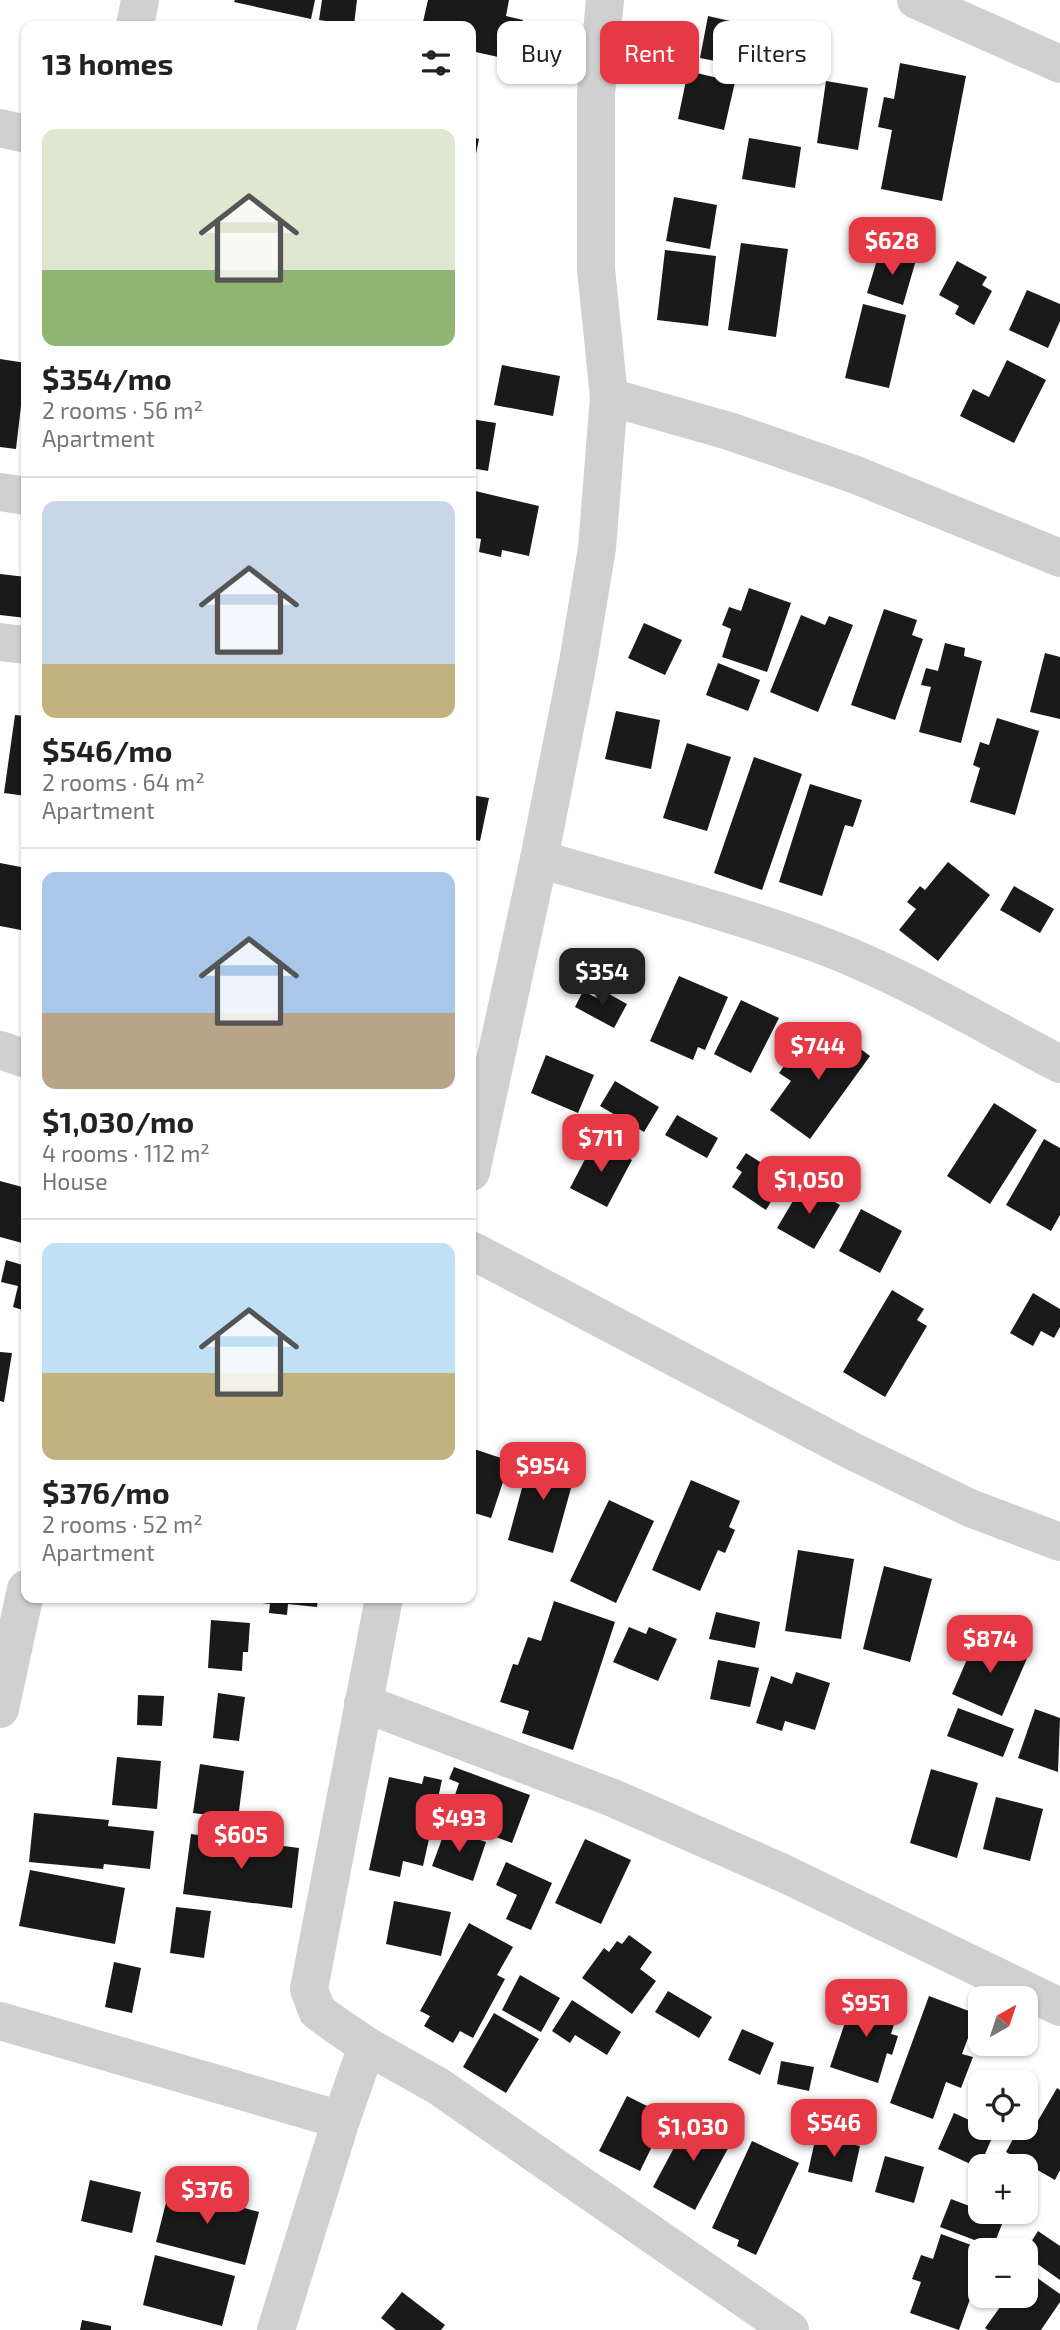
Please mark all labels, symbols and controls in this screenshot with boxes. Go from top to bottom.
chip: Buy [497,21,586,84]
chip: Rent [600,21,699,84]
chip: Filters [713,21,831,84]
icon: filters [417,44,455,82]
text: 13 homes [42,45,173,81]
icon: home [186,175,312,301]
pin: $628 [851,218,933,277]
text: $628 [865,226,919,254]
text: $354/mo [42,360,172,396]
text: 2 rooms · 56 m² [42,396,203,424]
text: Apartment [42,424,155,452]
icon: home [186,547,312,673]
text: $546/mo [42,732,173,768]
text: 2 rooms · 64 m² [42,768,205,796]
text: Apartment [42,796,155,824]
icon: home [186,918,312,1044]
pin: $354 [561,948,643,1008]
text: $354 [575,957,629,985]
pin: $744 [777,1023,859,1082]
text: $744 [791,1031,845,1059]
text: $1,030/mo [42,1103,194,1139]
pin: $711 [560,1114,642,1174]
text: $711 [578,1123,624,1151]
text: 4 rooms · 112 m² [42,1139,210,1167]
pin: $1,050 [752,1156,866,1216]
text: $1,050 [774,1165,844,1193]
text: House [42,1167,108,1195]
icon: home [186,1289,312,1415]
pin: $954 [502,1442,584,1502]
text: $954 [516,1451,570,1479]
text: $376/mo [42,1474,170,1510]
text: 2 rooms · 52 m² [42,1510,203,1538]
text: Apartment [42,1538,155,1566]
pin: $874 [949,1616,1031,1675]
text: $874 [963,1624,1017,1652]
pin: $493 [418,1794,500,1854]
text: $493 [432,1803,486,1831]
pin: $605 [200,1812,282,1871]
text: $605 [214,1820,268,1848]
pin: $951 [825,1980,907,2039]
north arrow [968,1986,1038,2056]
map controls [968,1986,1038,2308]
text: $951 [841,1988,891,2016]
button: locate [968,2070,1038,2140]
pin: $546 [793,2100,875,2159]
pin: $1,030 [636,2104,750,2163]
text: $546 [807,2108,861,2136]
text: $1,030 [658,2112,728,2140]
button: + [968,2154,1038,2224]
pin: $376 [166,2166,248,2226]
text: $376 [181,2175,233,2203]
button: − [968,2238,1038,2308]

